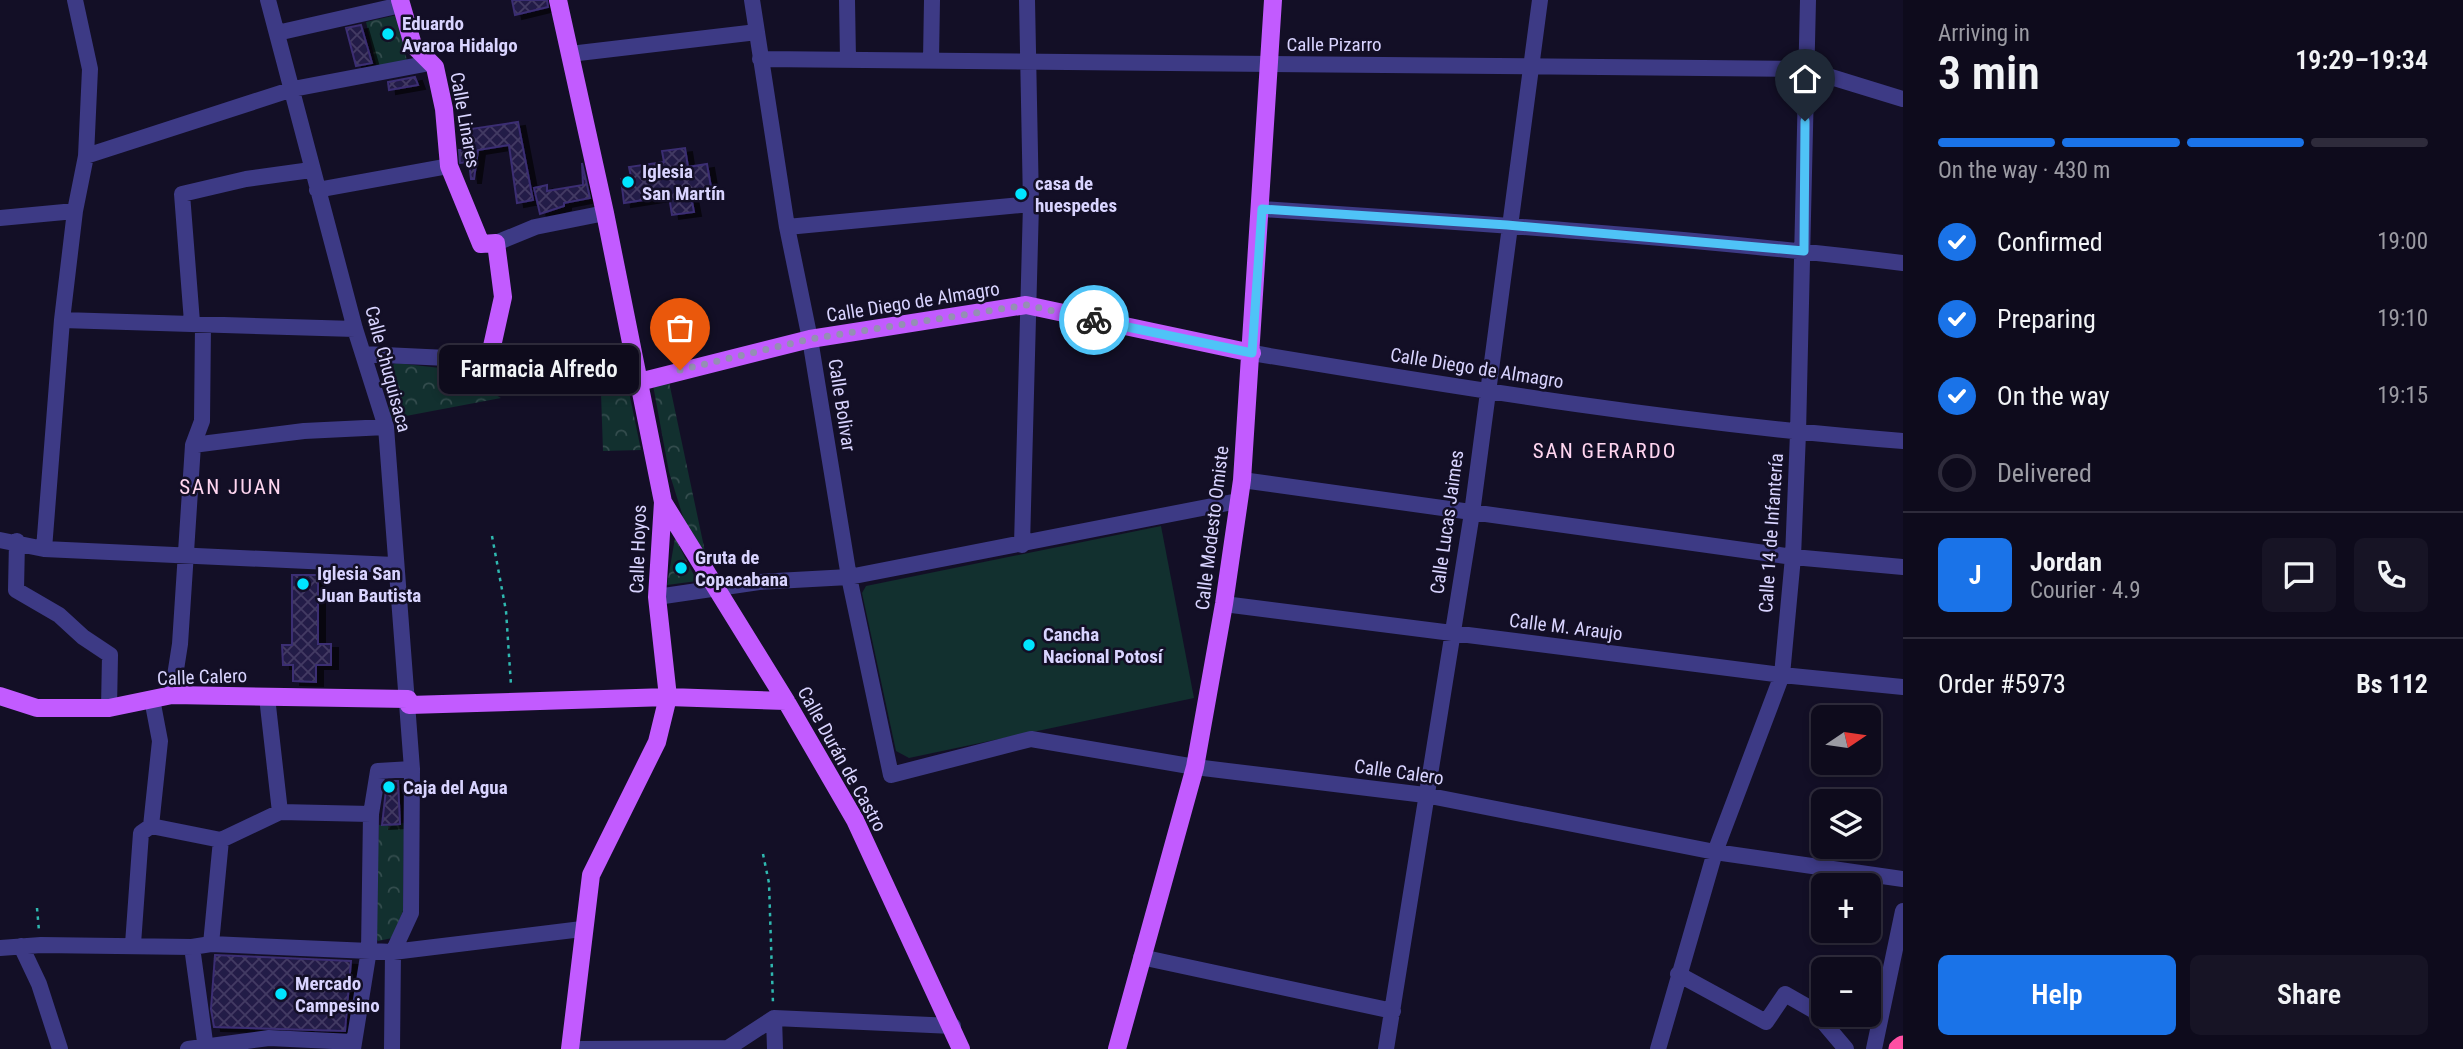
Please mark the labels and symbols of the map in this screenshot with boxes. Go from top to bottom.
place label: Eduardo Avaroa Hidalgo [402,12,518,57]
marker: Eduardo Avaroa Hidalgo [380,26,396,42]
street label: Calle Pizarro [1286,33,1382,56]
pin [1775,49,1835,121]
street label: Calle Linares [445,70,485,170]
place label: Iglesia San Martín [642,160,725,205]
place label: casa de huespedes [1035,172,1117,217]
marker: Iglesia San Martín [620,174,636,190]
marker: casa de huespedes [1013,186,1029,202]
street label: Calle Diego de Almagro [825,277,1001,327]
courier [1059,285,1129,355]
pin [650,298,710,370]
street label: Calle Chuquisaca [360,303,416,435]
street label: Calle Diego de Almagro [1389,343,1565,393]
callout: Farmacia Alfredo [438,346,638,394]
street label: Calle Bolivar [823,357,861,453]
district label: SAN GERARDO [1533,439,1677,463]
street label: Calle Modesto Omiste [1191,444,1234,611]
street label: Calle Lucas Jaimes [1426,449,1468,595]
street label: Calle 14 de Infantería [1754,452,1788,614]
district label: SAN JUAN [179,475,283,499]
street label: Calle Hoyos [625,504,651,594]
place label: Gruta de Copacabana [695,546,788,591]
marker: Gruta de Copacabana [673,560,689,576]
place label: Iglesia San Juan Bautista [317,562,421,607]
marker: Iglesia San Juan Bautista [295,576,311,592]
street label: Calle M. Araujo [1508,609,1624,645]
place label: Cancha Nacional Potosí [1043,623,1164,668]
marker: Cancha Nacional Potosí [1021,637,1037,653]
street label: Calle Calero [157,664,247,690]
street label: Calle Durán de Castro [793,683,891,835]
north arrow [1811,705,1881,775]
street label: Calle Calero [1353,754,1445,790]
place label: Caja del Agua [403,776,508,799]
marker: Caja del Agua [381,779,397,795]
place label: Mercado Campesino [295,972,380,1017]
marker: Mercado Campesino [273,986,289,1002]

